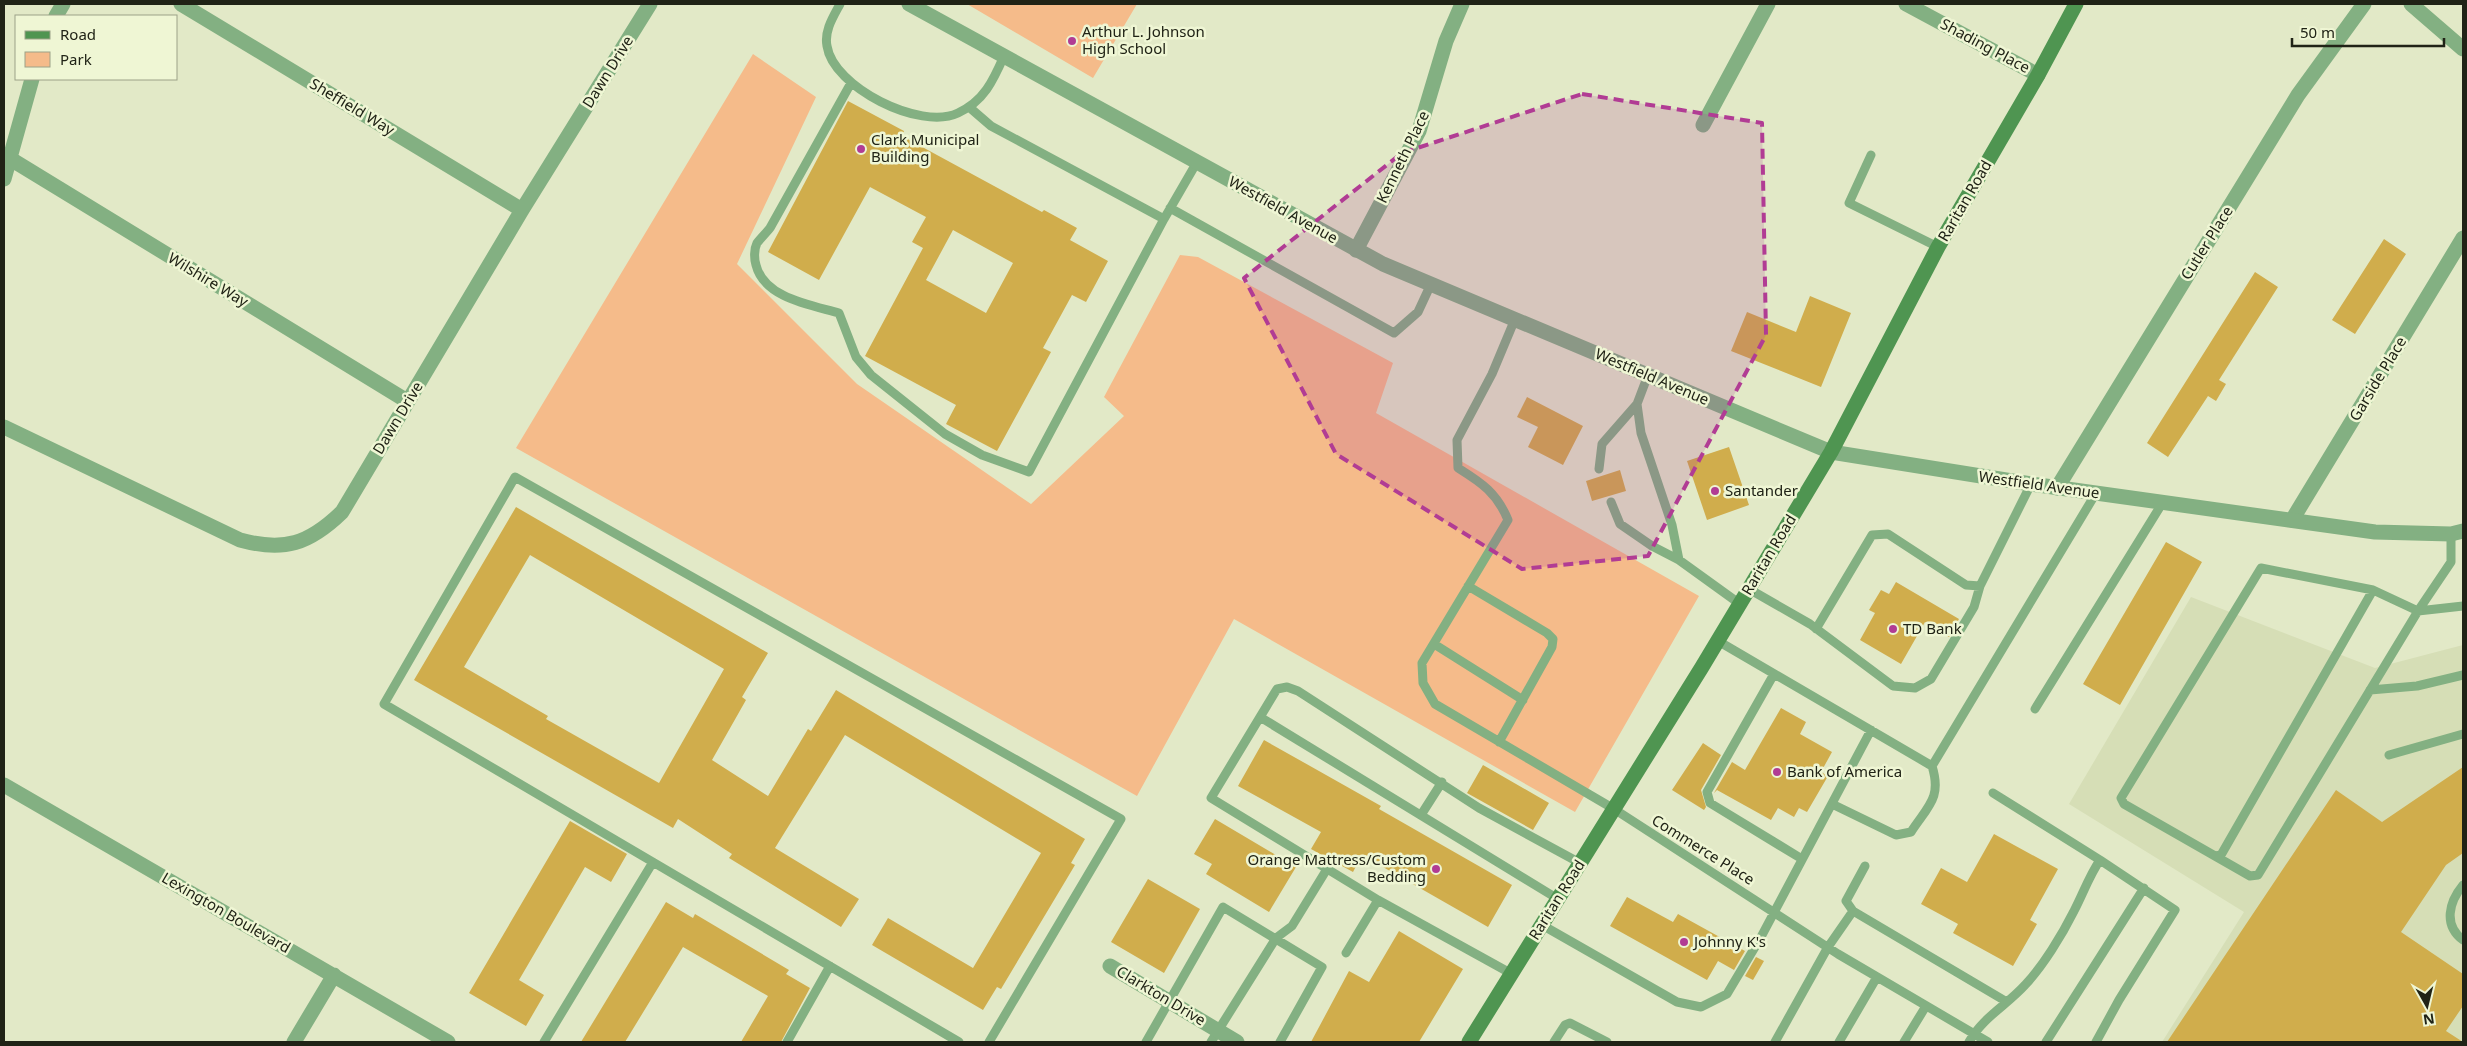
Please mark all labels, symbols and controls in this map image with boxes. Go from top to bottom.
street label: Shading Place [1937,13,2034,77]
legend [15,15,178,80]
scale bar [2292,15,2444,47]
place label: Arthur L. Johnson High School [1082,21,1205,58]
text: 50 m [2300,22,2335,42]
text: Road [60,24,96,44]
street label: Dawn Drive [577,32,637,111]
marker: Arthur L. Johnson High School [1066,35,1078,47]
text: Park [60,49,92,69]
street label: Sheffield Way [307,73,399,139]
street label: Kenneth Place [1371,107,1433,206]
place label: Clark Municipal Building [871,129,979,166]
marker: Clark Municipal Building [855,143,867,155]
street label: Raritan Road [1933,156,1996,245]
street label: Westfield Avenue [1225,171,1342,247]
street label: Cutler Place [2176,202,2237,283]
street label: Wilshire Way [165,247,253,311]
street label: Garside Place [2344,333,2410,424]
street label: Westfield Avenue [1592,343,1712,409]
street label: Dawn Drive [368,377,427,458]
street label: Westfield Avenue [1977,466,2101,502]
place label: Santander [1725,480,1798,500]
marker: Santander [1709,485,1721,497]
street label: Raritan Road [1736,510,1800,599]
place label: TD Bank [1903,618,1962,638]
marker: TD Bank [1887,623,1899,635]
place label: Bank of America [1787,761,1902,781]
marker: Bank of America [1771,766,1783,778]
street label: Commerce Place [1648,810,1759,889]
place label: Orange Mattress/Custom Bedding [1248,849,1426,886]
street label: Raritan Road [1524,856,1589,943]
marker: Orange Mattress/Custom Bedding [1430,863,1442,875]
street label: Lexington Boulevard [159,867,294,957]
place label: Johnny K's [1692,931,1766,951]
marker: Johnny K's [1678,936,1690,948]
street label: Clarkton Drive [1113,961,1210,1030]
north arrow [2402,981,2452,1031]
text: N [2422,1009,2436,1030]

